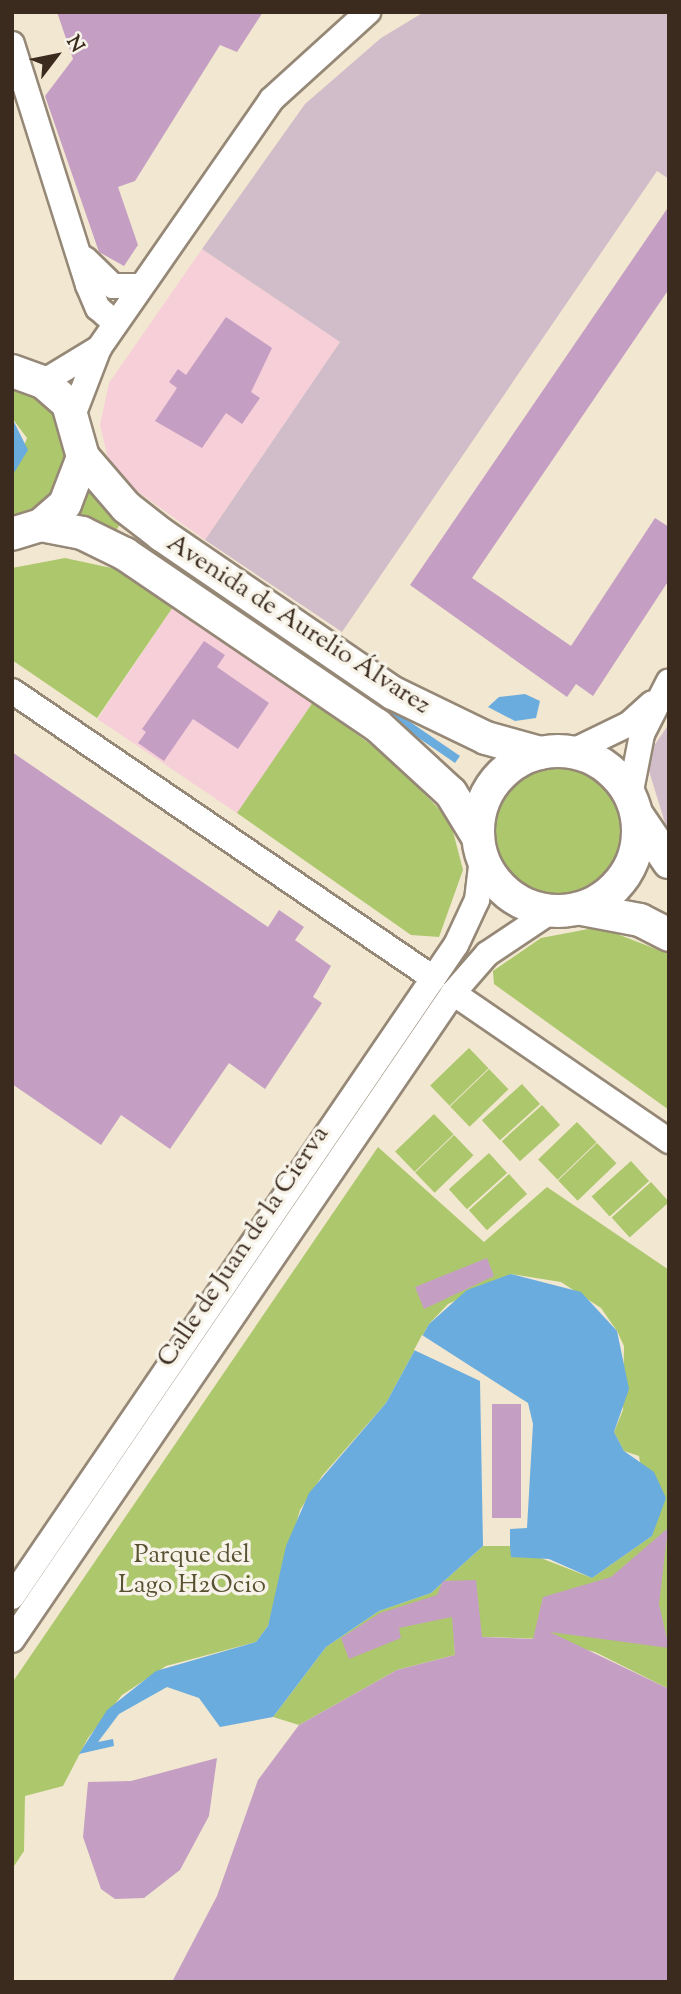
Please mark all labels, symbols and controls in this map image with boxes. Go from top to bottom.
north arrow [21,21,91,91]
text: N [59,31,90,58]
street label: Avenida de Aurelio Álvarez [160,528,436,722]
street label: Calle de Juan de la Cierva [152,1121,336,1373]
park label: Parque del Lago H2Ocio [118,1540,266,1602]

